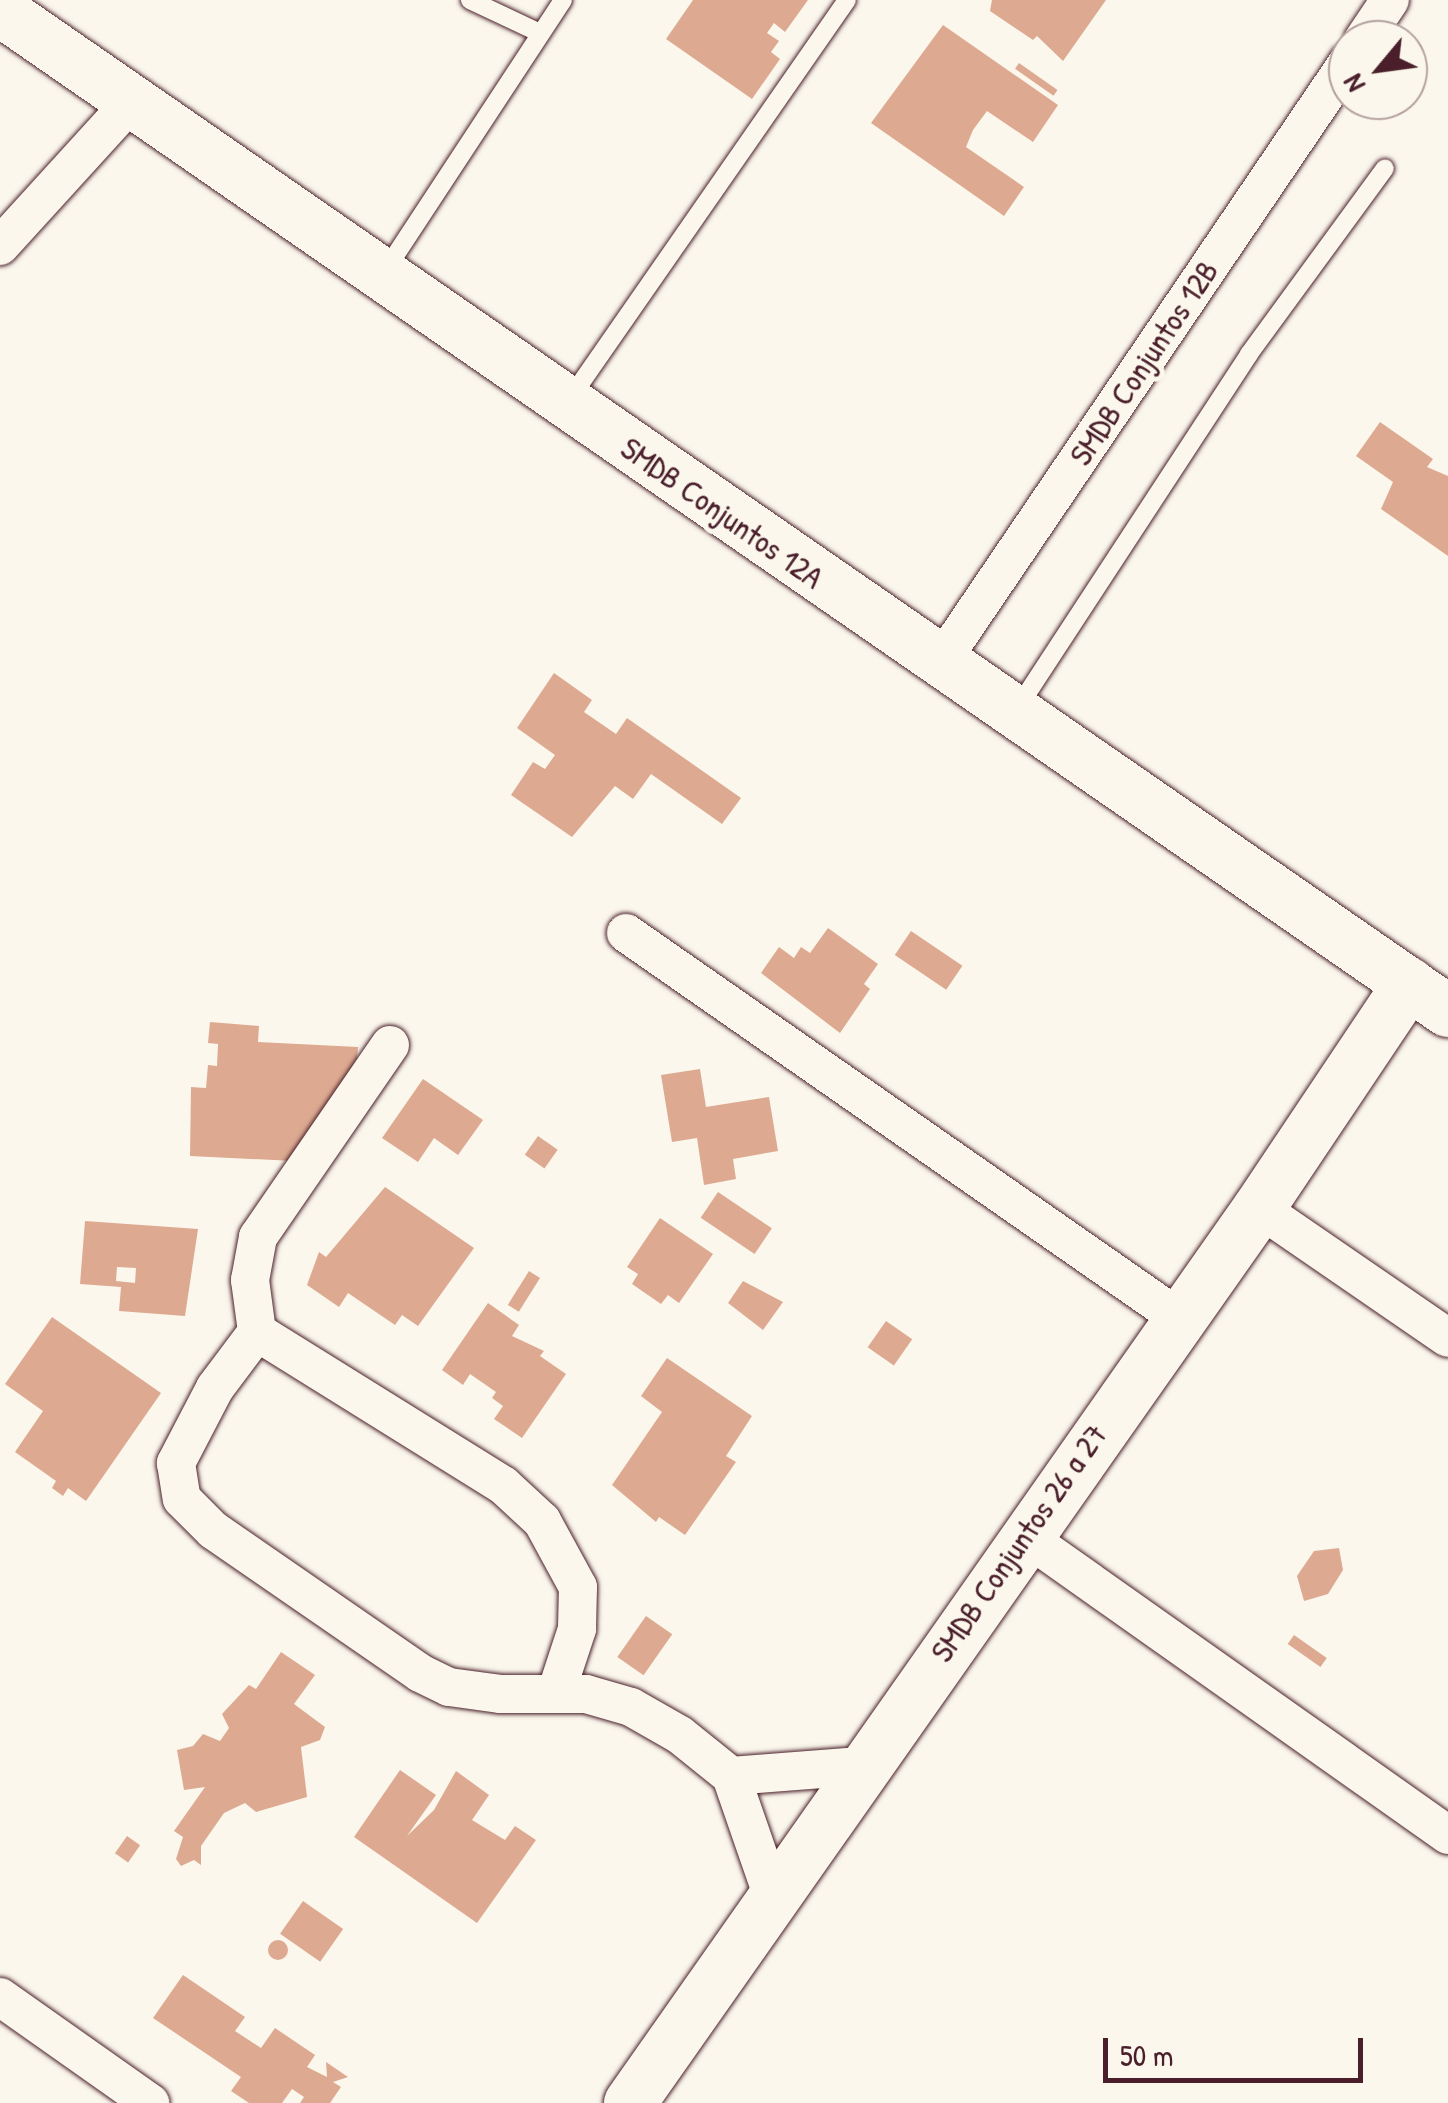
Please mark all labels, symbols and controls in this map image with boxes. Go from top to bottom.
north arrow [1328,20,1428,120]
text: N [1333,68,1374,99]
street label: SMDB Conjuntos 12B [1061,253,1227,473]
street label: SMDB Conjuntos 12A [614,429,830,597]
street label: SMDB Conjuntos 26 a 27 [923,1417,1115,1669]
scale bar [1108,2018,1368,2080]
text: 50 m [1120,2035,1173,2075]

